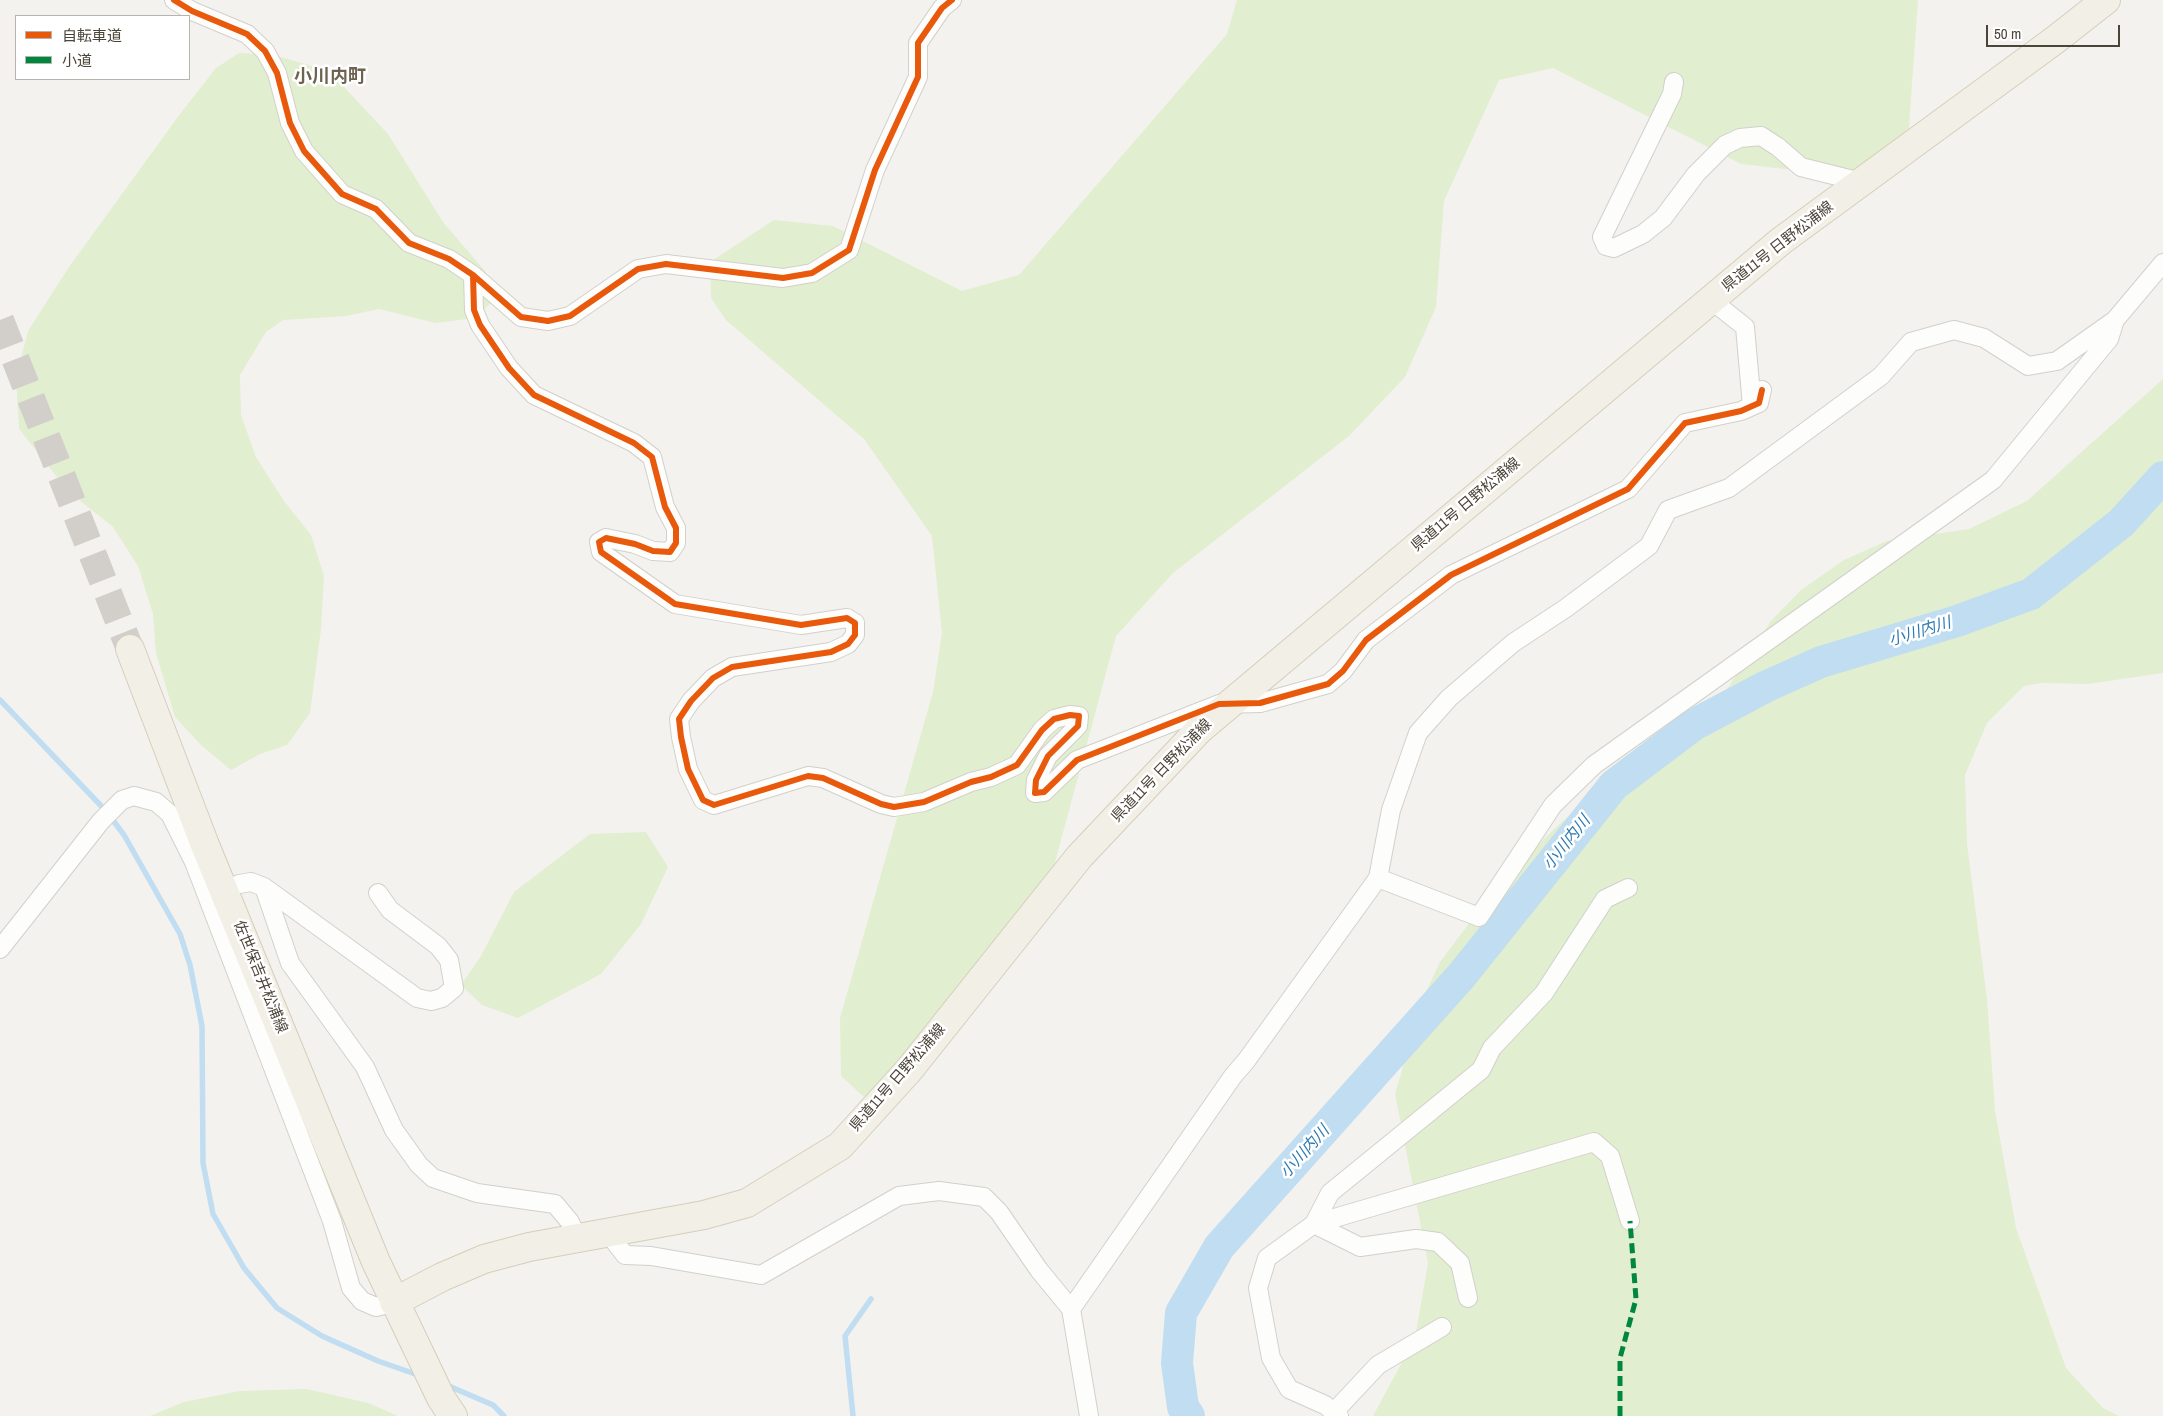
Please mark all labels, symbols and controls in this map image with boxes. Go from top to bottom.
legend [15,15,190,80]
scale bar [1988,15,2122,47]
text: 50 m [1994,23,2021,44]
text: 自転車道 [62,25,122,46]
text: 小道 [62,50,92,71]
district label: 小川内町 [294,66,366,88]
street label: 県道11号 日野松浦線 [1719,198,1837,296]
street label: 県道11号 日野松浦線 [1408,454,1524,556]
water label: 小川内川 [1887,613,1953,651]
street label: 県道11号 日野松浦線 [1108,716,1216,826]
water label: 小川内川 [1539,812,1595,874]
street label: 佐世保吉井松浦線 [229,918,291,1036]
street label: 県道11号 日野松浦線 [847,1021,949,1135]
water label: 小川内川 [1276,1122,1334,1182]

